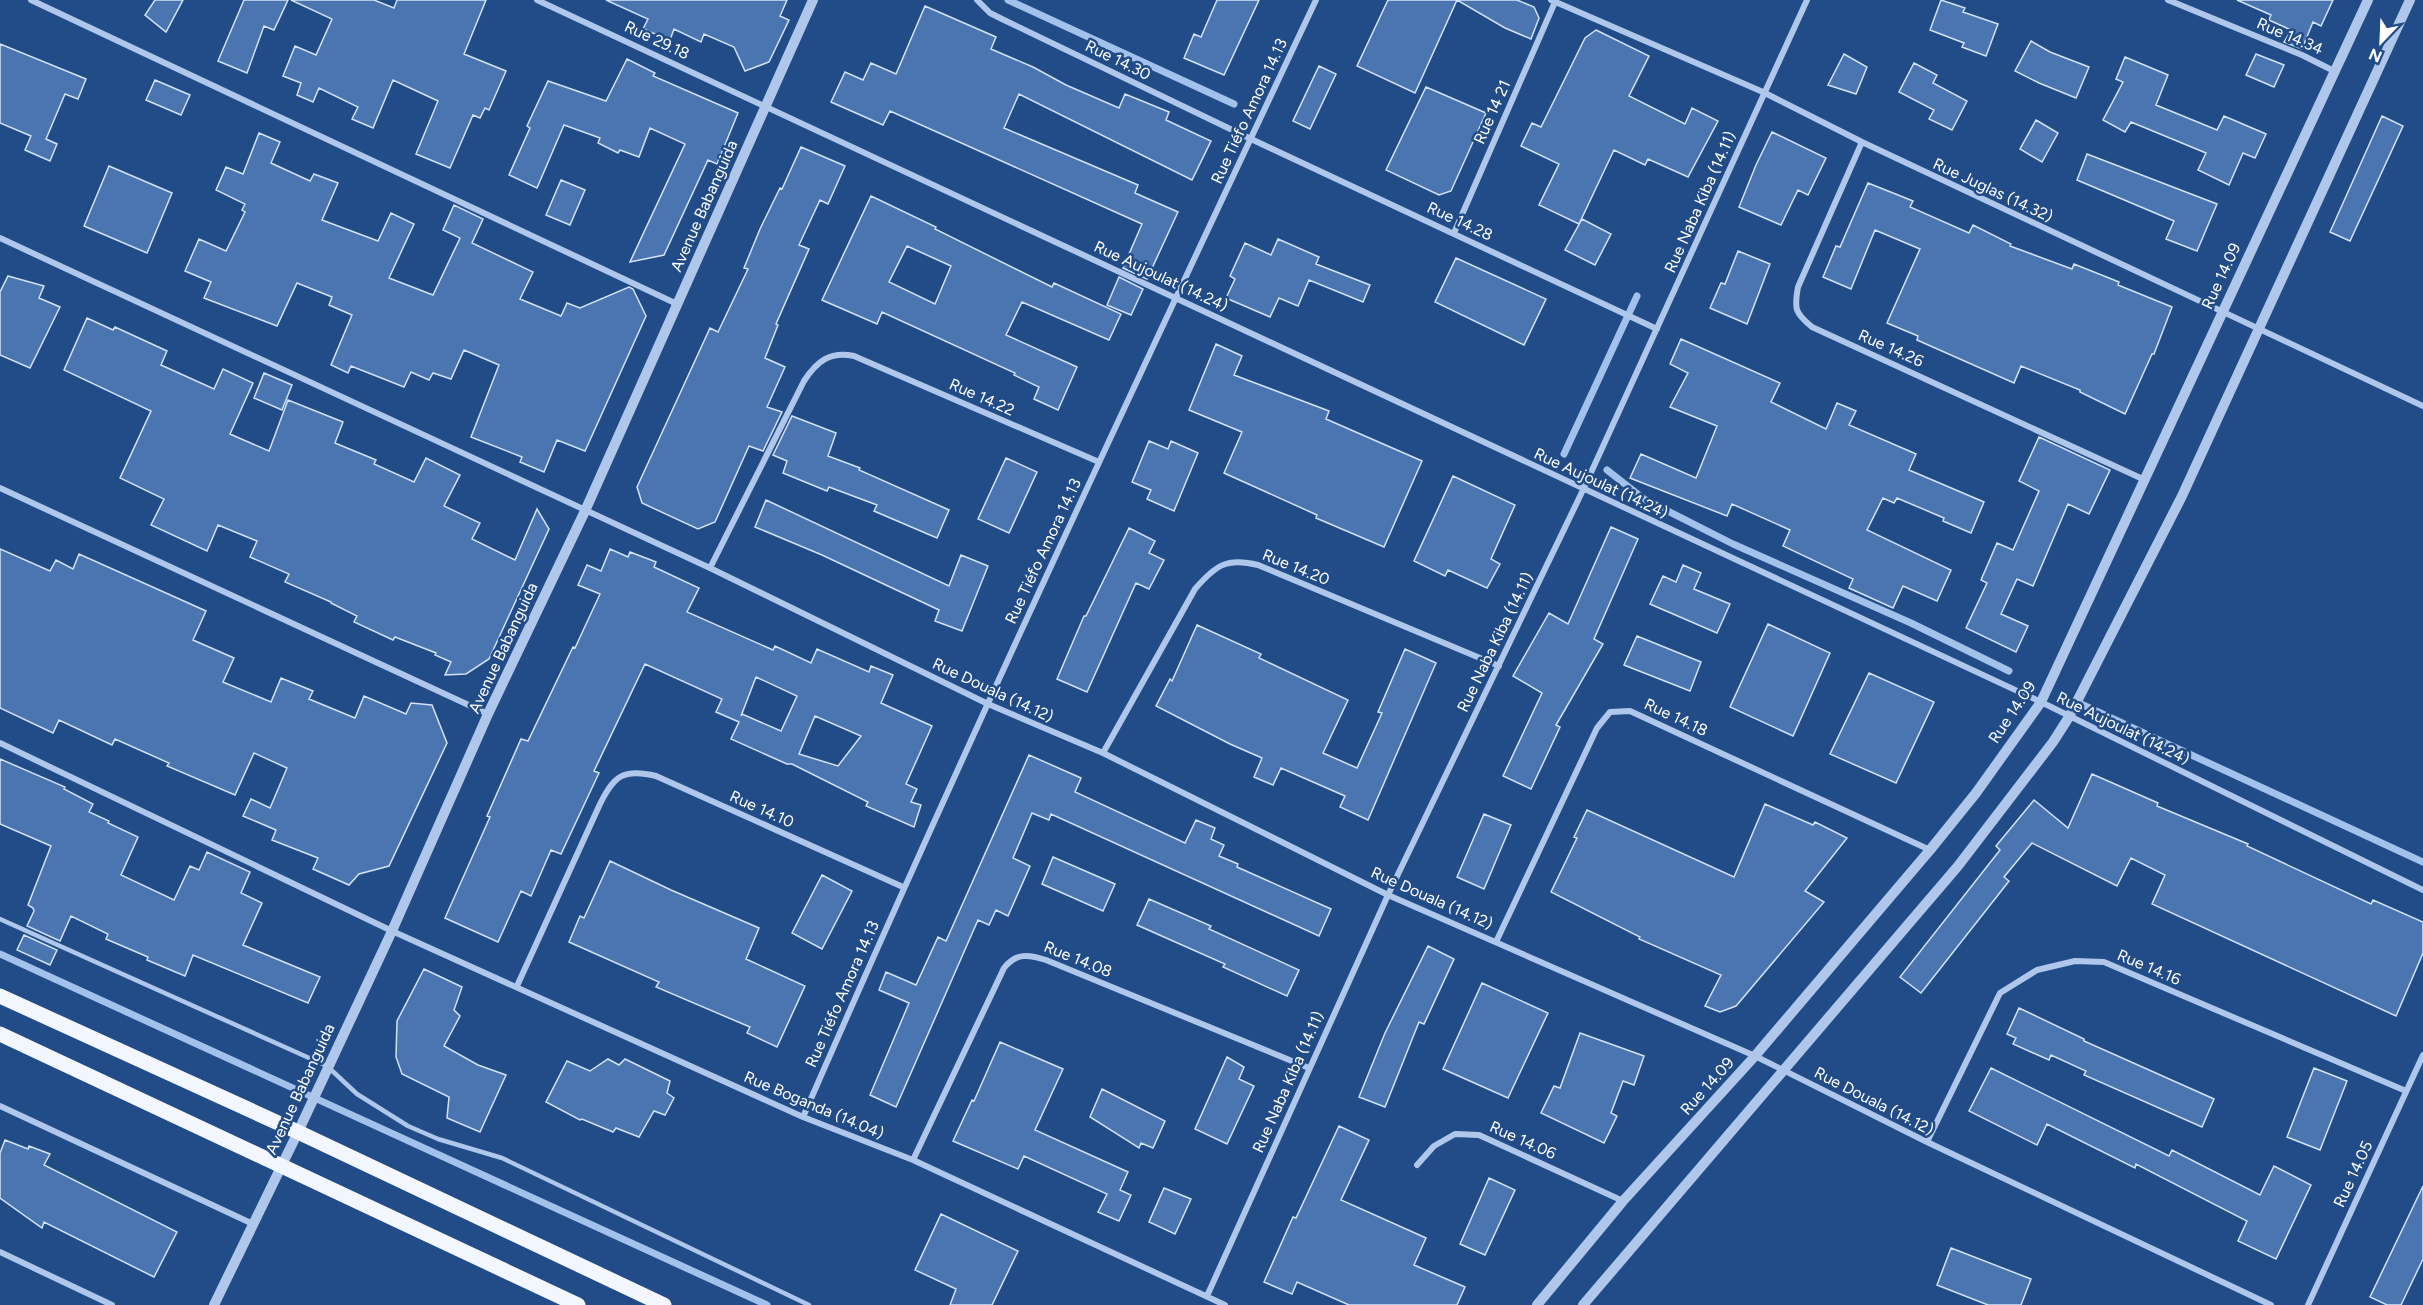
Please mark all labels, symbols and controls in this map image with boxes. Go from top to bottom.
north arrow [2351,12,2411,72]
street label: Rue 14.34 [2254,14,2326,58]
street label: Rue 29.18 [622,17,692,63]
street label: Rue Tiéfo Amora 14.13 [1207,35,1291,187]
street label: Rue 14.30 [1082,36,1154,84]
text: N [2366,44,2385,67]
street label: Rue 14 21 [1470,77,1514,147]
street label: Rue Naba Kiba (14.11) [1660,128,1740,276]
street label: Avenue Babanguida [666,137,742,275]
street label: Rue Juglas (14.32) [1930,154,2056,226]
street label: Rue 14.28 [1424,198,1496,244]
street label: Rue Aujoulat (14.24) [1091,237,1231,315]
street label: Rue 14.09 [2197,240,2245,312]
street label: Rue 14.26 [1855,325,1927,371]
street label: Rue 14.22 [946,374,1018,420]
street label: Rue Aujoulat (14.24) [1531,444,1671,522]
street label: Rue Tiéfo Amora 14.13 [1001,475,1085,627]
street label: Rue 14.20 [1260,545,1332,589]
street label: Rue Naba Kiba (14.11) [1453,569,1537,715]
street label: Avenue Babanguida [464,580,542,716]
street label: Rue Douala (14.12) [929,654,1057,726]
street label: Rue 14.09 [1984,677,2040,747]
street label: Rue Aujoulat (14.24) [2053,688,2193,768]
street label: Rue 14.18 [1641,694,1711,740]
street label: Rue 14.10 [727,786,797,832]
street label: Rue Douala (14.12) [1368,863,1496,933]
street label: Rue Tiéfo Amora 14.13 [801,918,883,1070]
street label: Rue 14.08 [1041,937,1115,981]
street label: Rue 14.16 [2114,945,2184,989]
street label: Rue Naba Kiba (14.11) [1248,1008,1328,1156]
street label: Avenue Babanguida [261,1021,339,1157]
street label: Rue 14.09 [1676,1053,1738,1119]
street label: Rue Douala (14.12) [1811,1063,1937,1139]
street label: Rue Boganda (14.04) [741,1067,887,1143]
street label: Rue 14.06 [1487,1117,1559,1163]
street label: Rue 14.05 [2329,1138,2377,1210]

